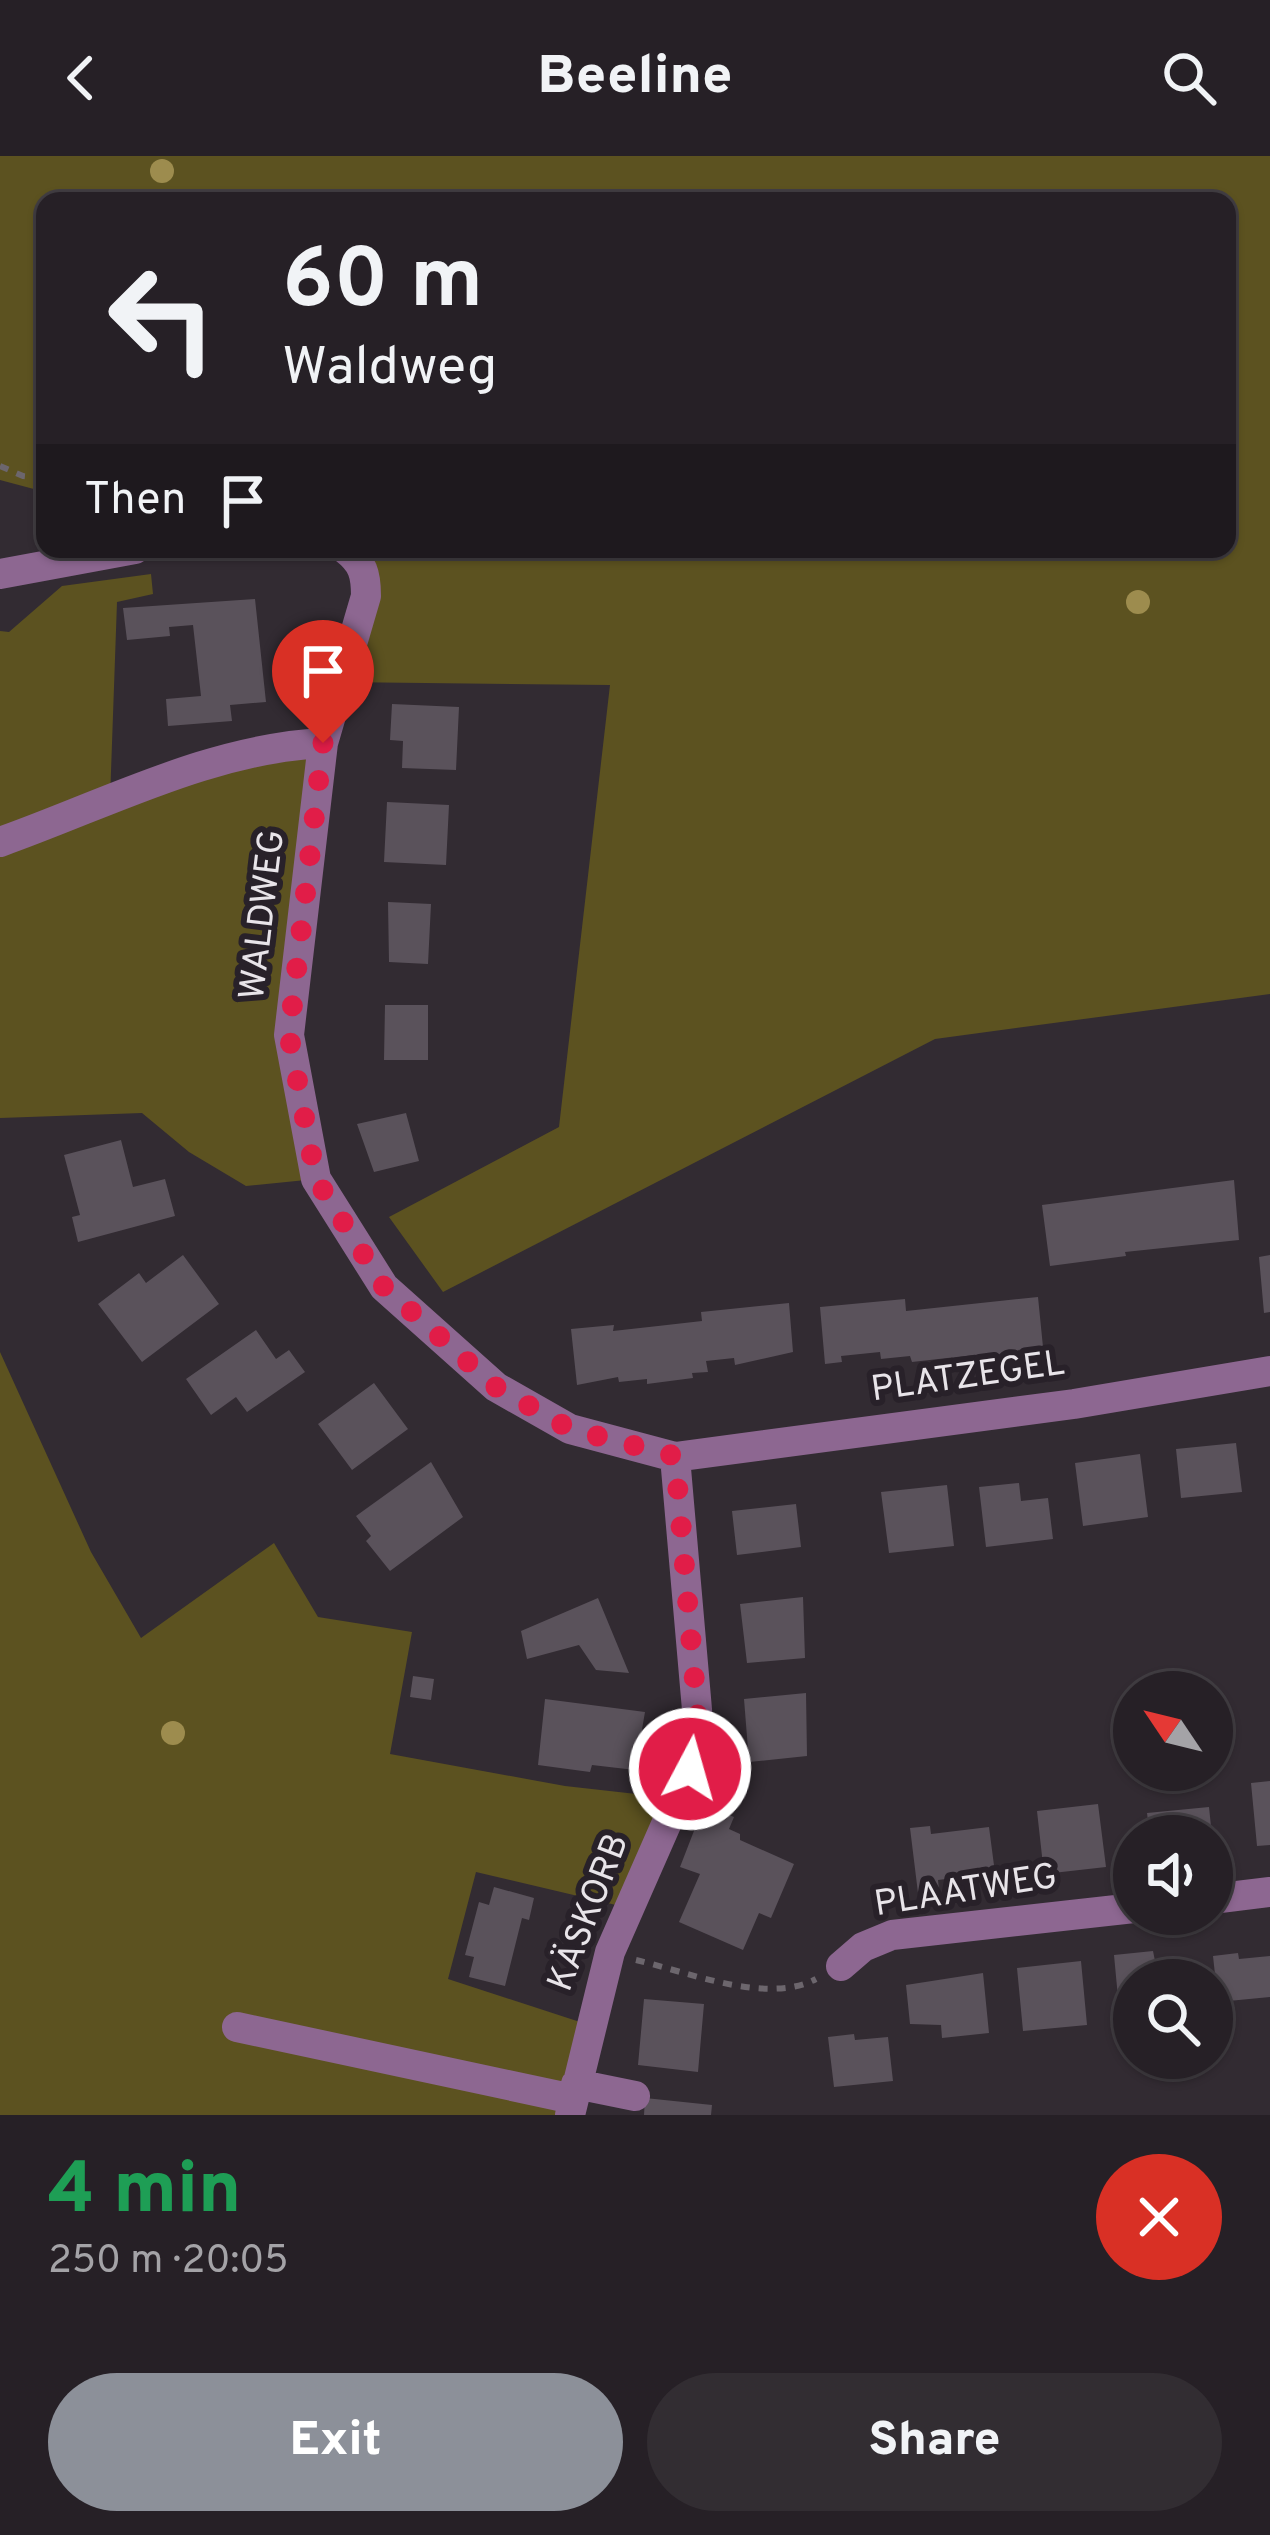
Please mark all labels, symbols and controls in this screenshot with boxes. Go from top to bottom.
text: Beeline [537,44,733,113]
icon: back [48,45,114,111]
icon: search [1156,45,1222,111]
text: 60 m [282,231,483,337]
icon: left [84,240,240,396]
text: Waldweg [282,335,497,404]
icon: arrive [210,468,276,534]
text: Then [84,473,186,530]
pin [272,620,374,743]
icon: arrive [290,638,356,704]
street label: WALDWEG [231,827,297,1003]
street label: PLATZEGEL [868,1342,1068,1414]
north arrow [1113,1671,1233,1791]
map controls [1113,1671,1233,2079]
position arrow [627,1706,753,1832]
button: sound [1113,1815,1233,1935]
street label: KÄSKORB [538,1827,641,1998]
street label: PLAATWEG [871,1855,1061,1929]
button: search [1113,1959,1233,2079]
text: 4 min [48,2147,241,2239]
button: close [1096,2154,1222,2280]
text: 250 m · 20:05 [48,2238,289,2287]
button: Exit [48,2373,623,2511]
button: Share [647,2373,1222,2511]

